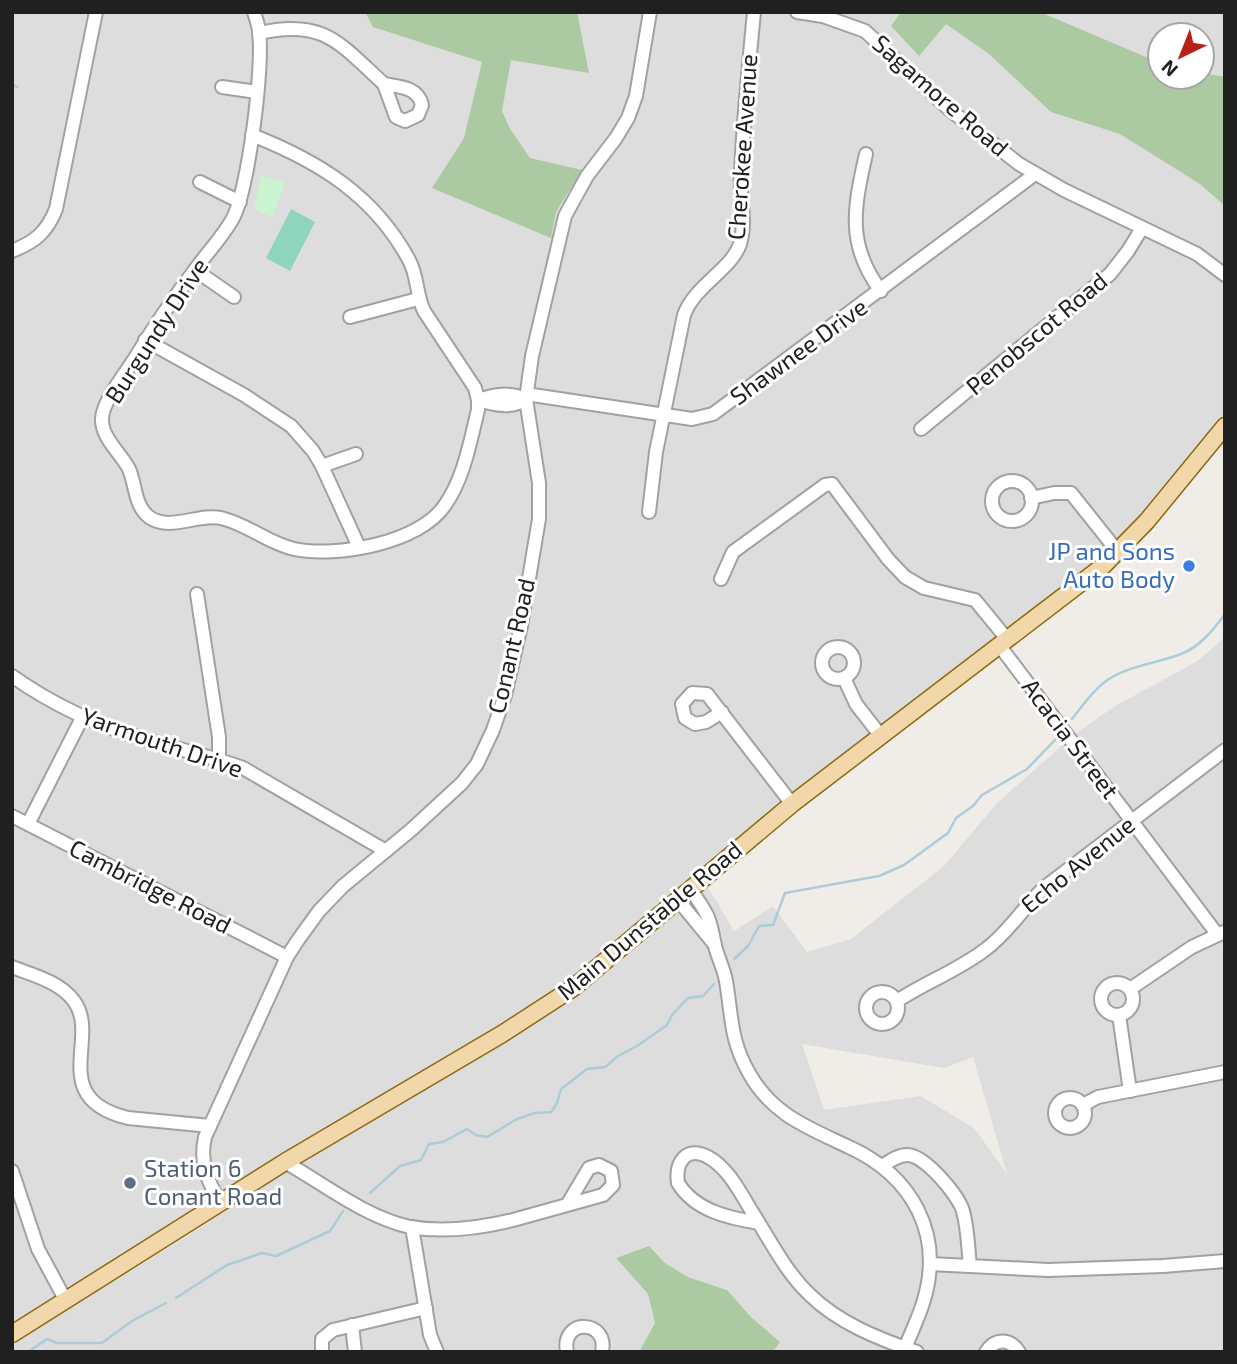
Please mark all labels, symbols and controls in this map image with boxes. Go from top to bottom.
north arrow [1146,21,1216,91]
street label: Sagamore Road [867,28,1015,162]
street label: Cherokee Avenue [721,53,762,241]
text: N [1156,56,1182,82]
street label: Burgundy Drive [98,252,213,408]
street label: Penobscot Road [960,265,1112,400]
street label: Shawnee Drive [724,291,872,410]
place label: JP and Sons Auto Body [1048,536,1175,593]
marker: JP and Sons Auto Body [1181,558,1197,574]
street label: Conant Road [481,575,540,716]
street label: Acacia Street [1017,672,1126,804]
street label: Yarmouth Drive [78,700,247,783]
street label: Echo Avenue [1014,809,1140,919]
street label: Cambridge Road [65,832,236,939]
street label: Main Dunstable Road [551,834,747,1005]
place label: Station 6 Conant Road [144,1153,282,1210]
marker: Station 6 Conant Road [122,1175,138,1191]

